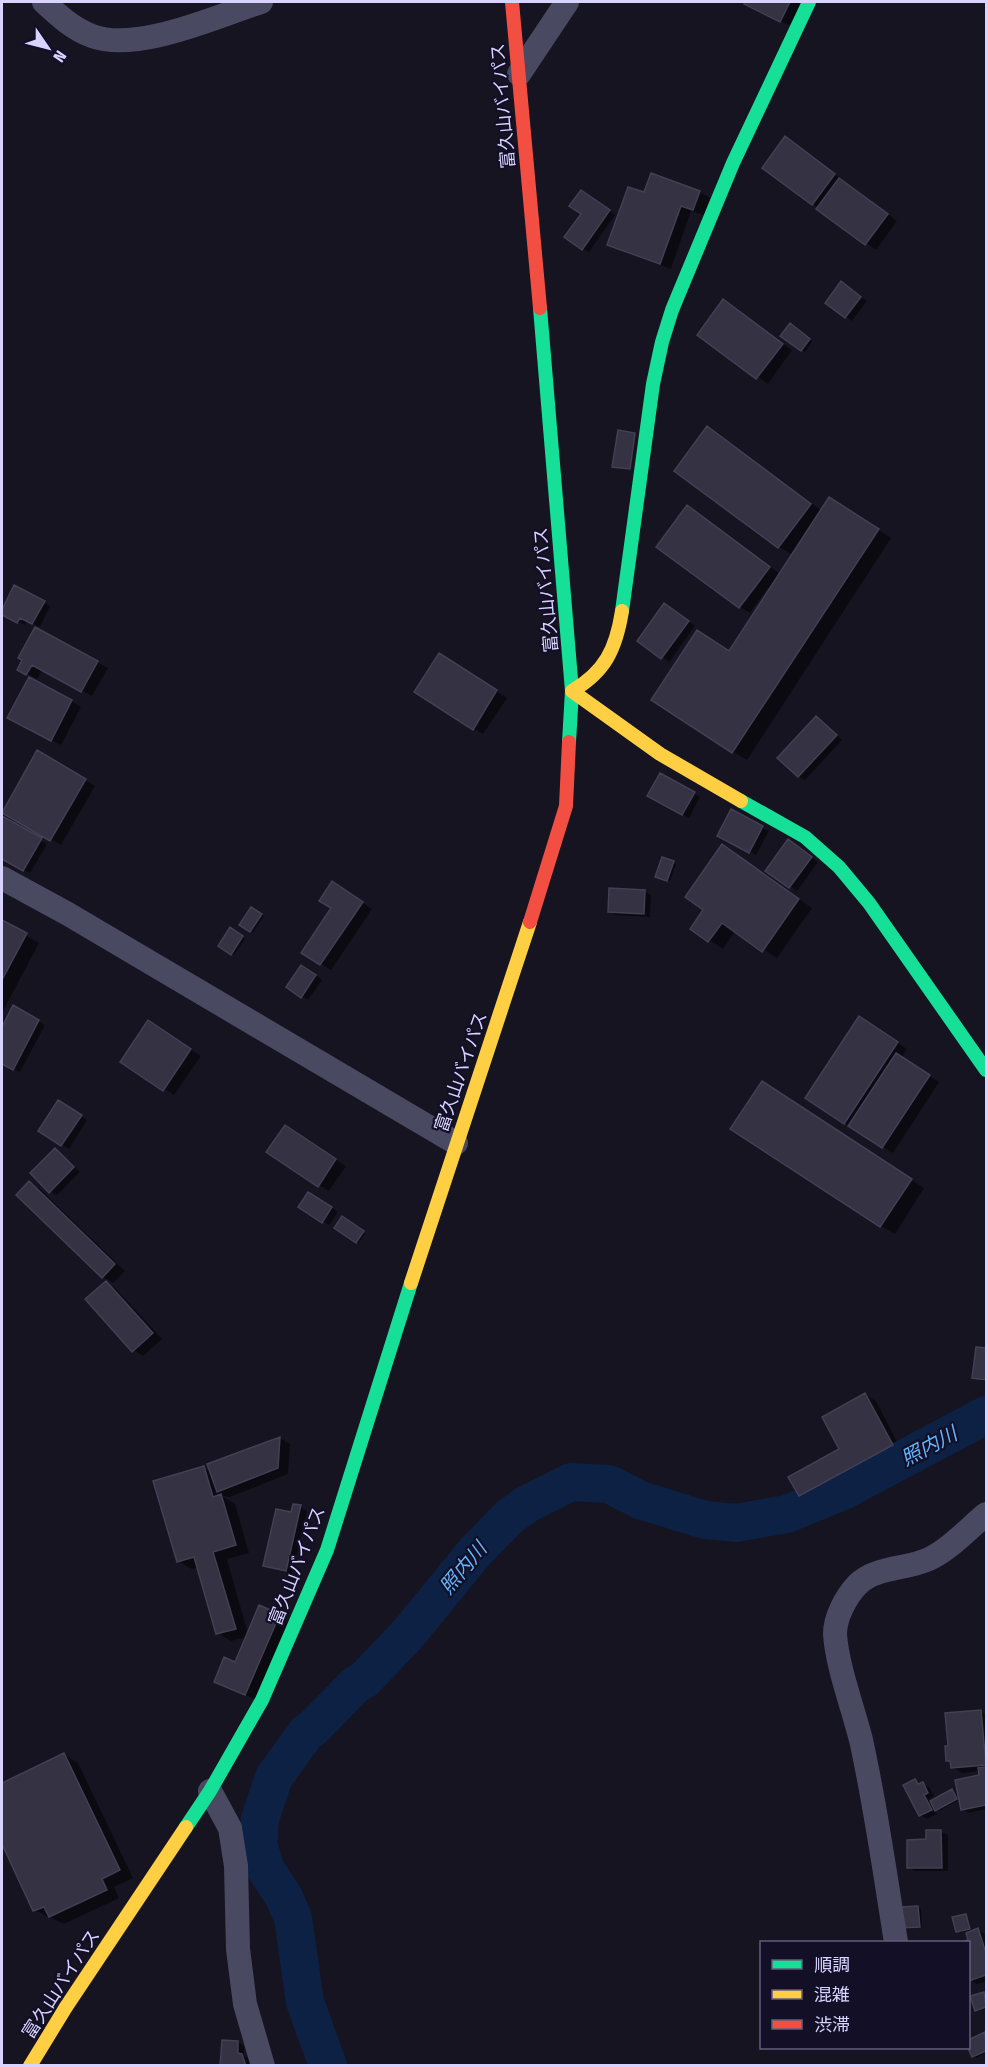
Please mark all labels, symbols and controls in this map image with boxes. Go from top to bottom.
north arrow [18,18,78,78]
street label: 富久山バイパス [487,42,519,170]
text: N [49,47,70,66]
street label: 富久山バイパス [530,526,562,654]
street label: 富久山バイパス [430,1009,492,1135]
water label: 照内川 [897,1420,963,1471]
street label: 富久山バイパス [264,1503,330,1629]
water label: 照内川 [435,1536,493,1599]
street label: 富久山バイパス [18,1925,104,2043]
legend [760,1941,970,2049]
text: 順調 [814,1954,850,1976]
text: 混雑 [814,1984,850,2006]
text: 渋滞 [814,2014,850,2036]

